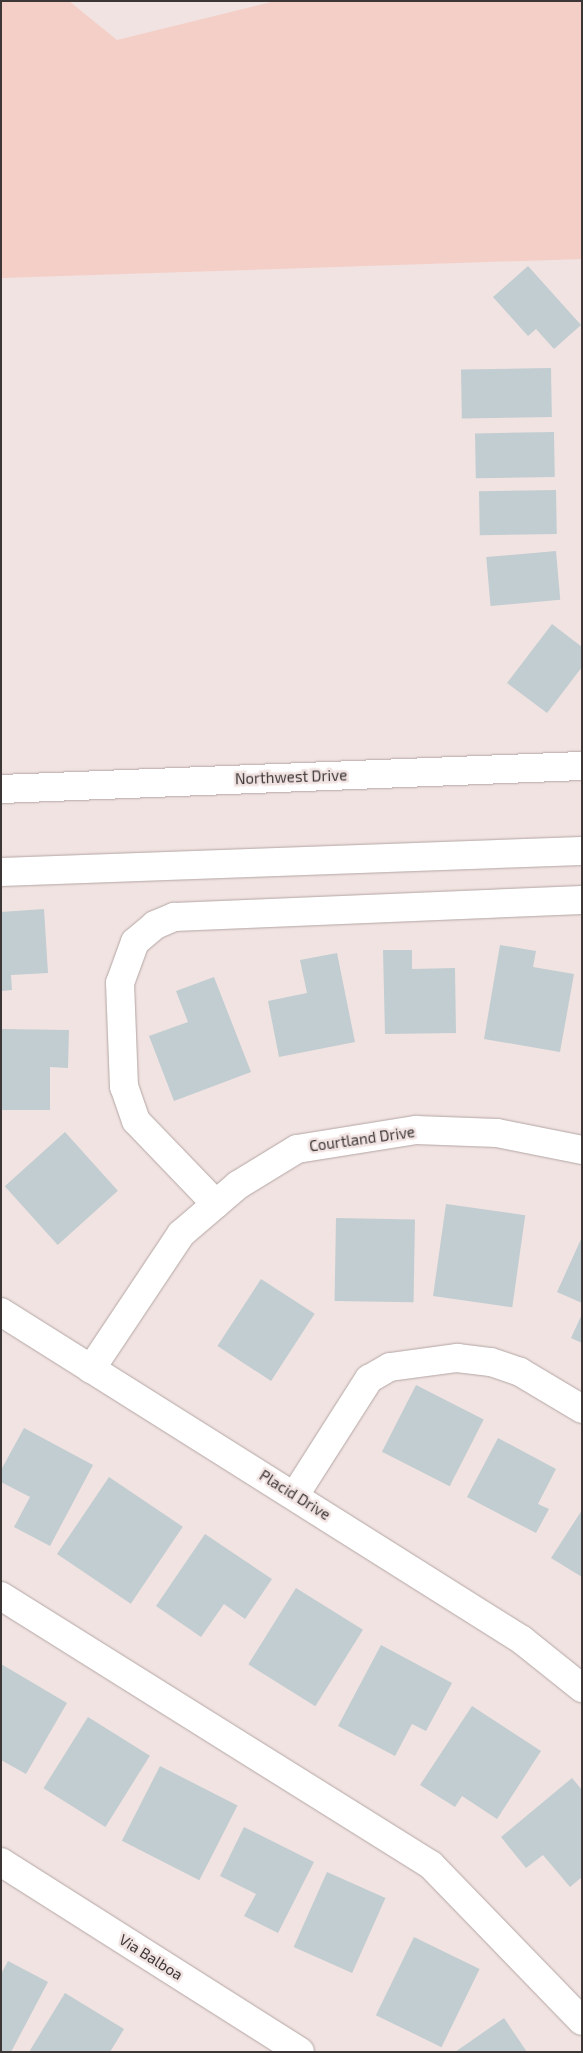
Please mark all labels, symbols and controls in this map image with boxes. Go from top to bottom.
street label: Northwest Drive [235,766,347,788]
street label: Courtland Drive [308,1123,416,1155]
street label: Placid Drive [256,1466,334,1524]
street label: Via Balboa [116,1930,186,1984]

